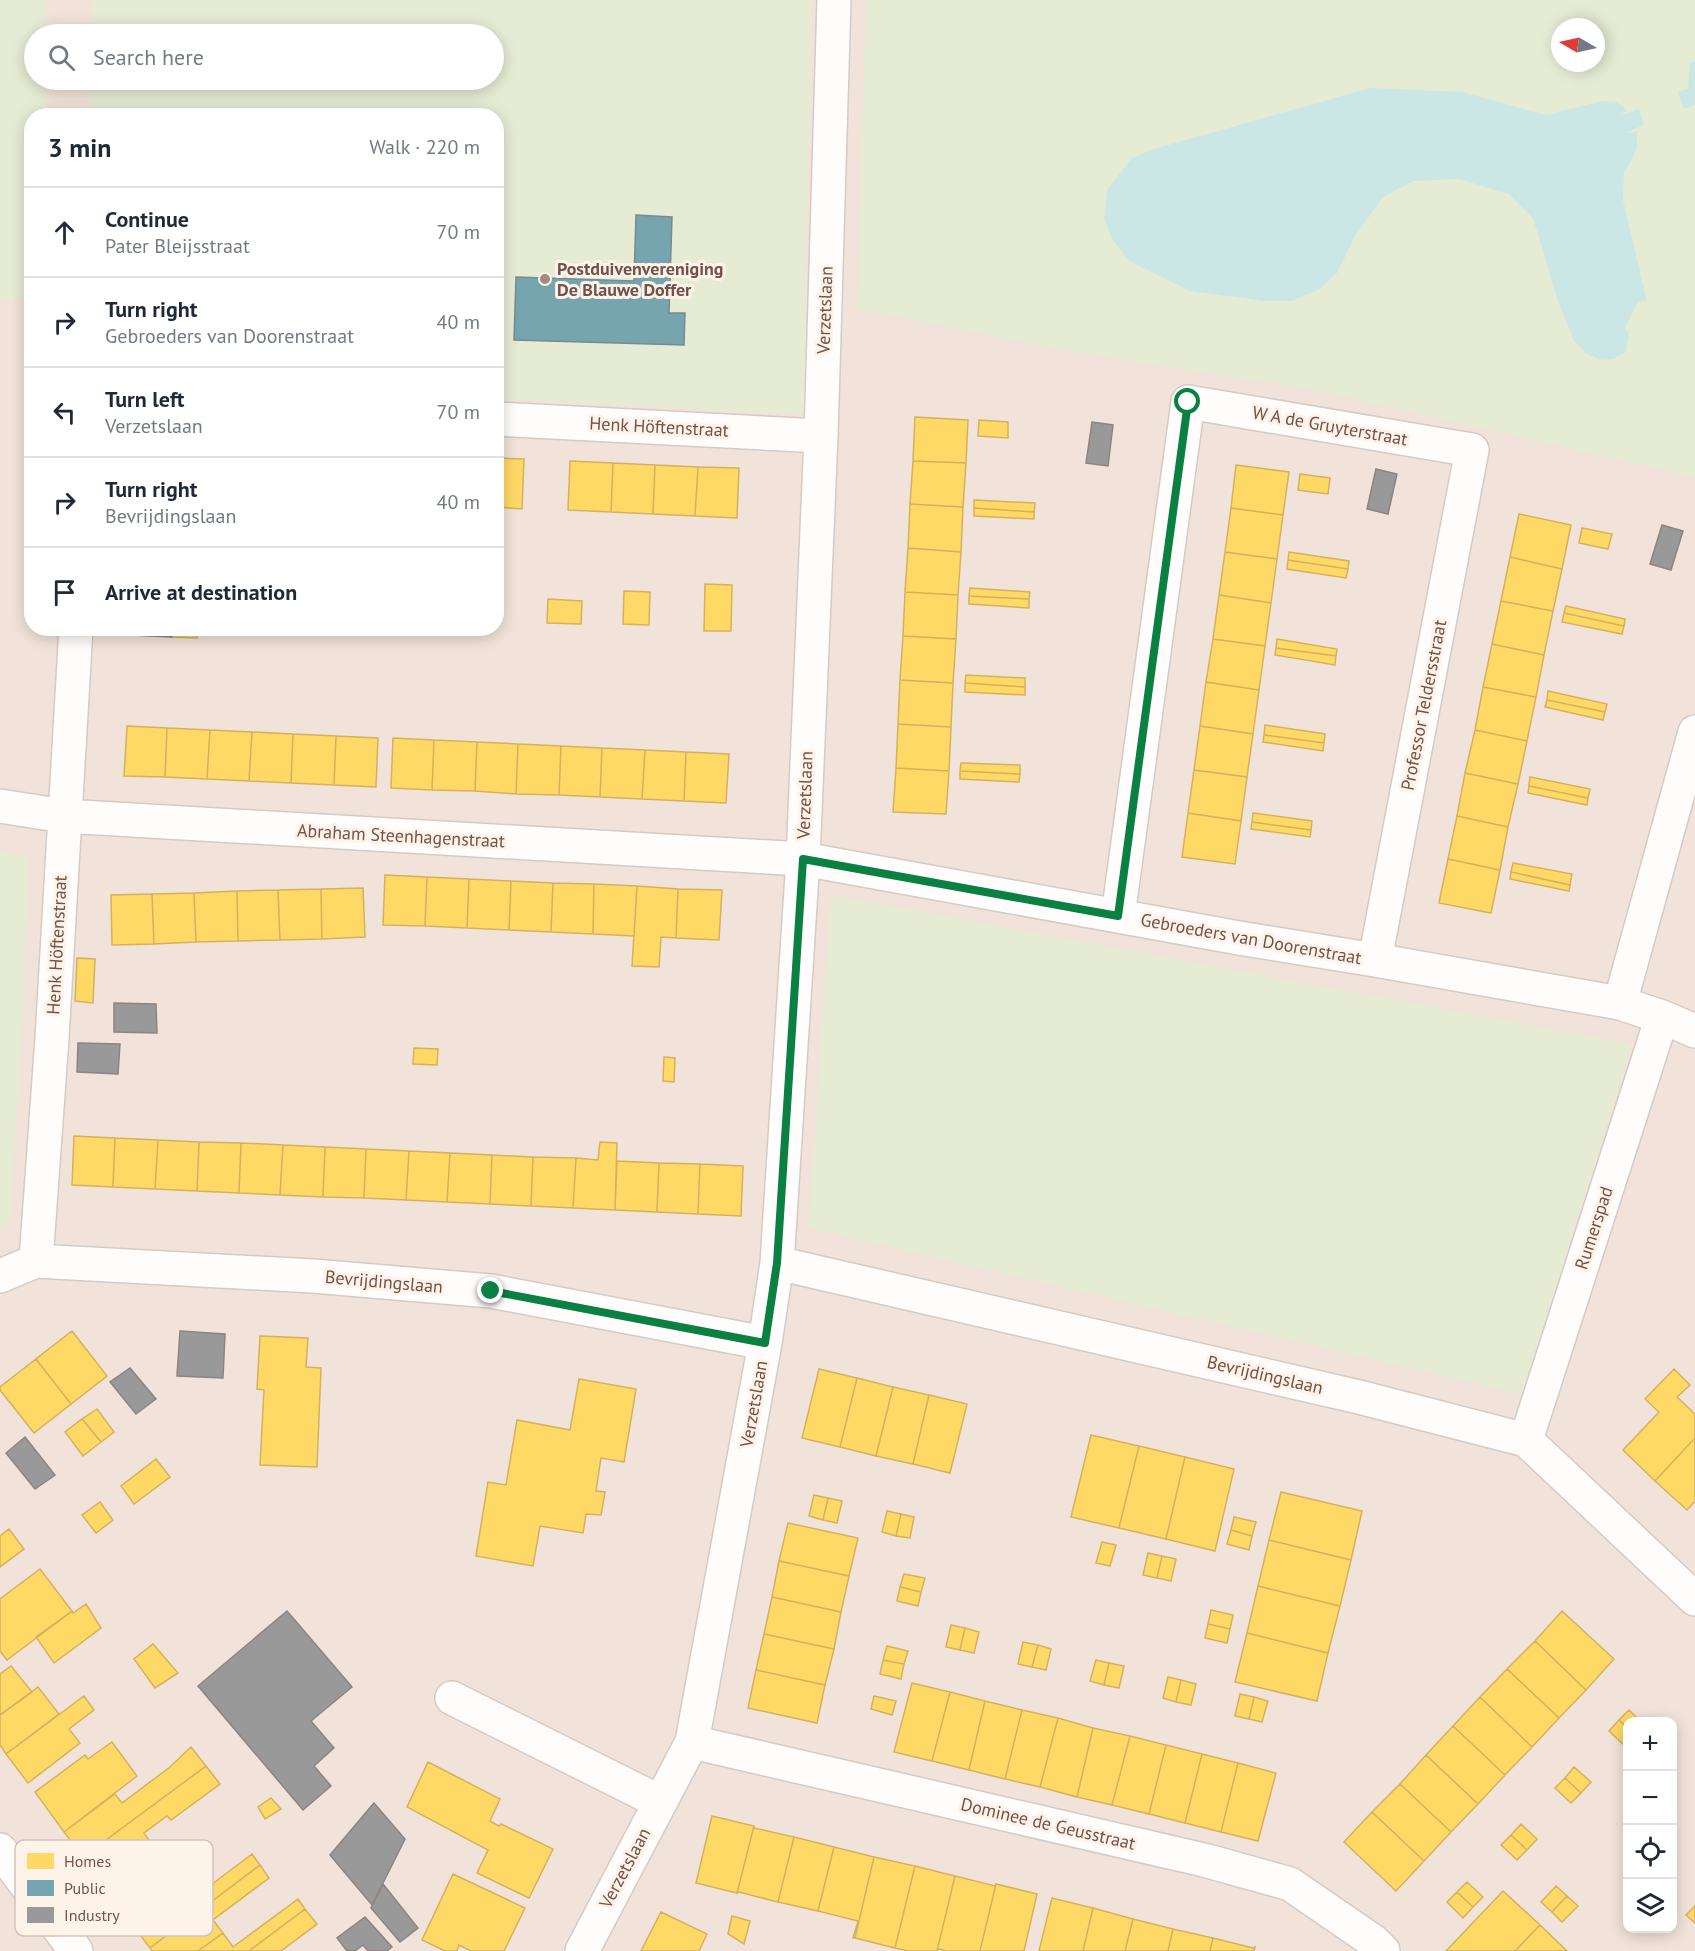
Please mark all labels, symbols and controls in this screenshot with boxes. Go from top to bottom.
north arrow [1551,18,1605,72]
search box [24,24,504,90]
icon: search [45,41,78,74]
text: Search here [93,43,204,71]
text: 3 min [48,131,111,164]
text: Walk · 220 m [369,134,480,160]
text: Continue [105,205,189,233]
icon: ahead [48,216,81,249]
text: 70 m [437,219,480,245]
text: Pater Bleijsstraat [105,233,250,259]
place label: Postduivenvereniging De Blauwe Doffer [557,257,724,301]
street label: Verzetslaan [811,266,838,355]
marker: Postduivenvereniging De Blauwe Doffer [538,272,552,286]
text: Turn right [105,295,197,323]
icon: right [48,306,81,339]
text: 40 m [437,309,480,335]
text: Gebroeders van Doorenstraat [105,323,354,349]
text: Turn left [105,385,185,413]
route start [1174,388,1200,414]
icon: left [48,396,81,429]
text: 70 m [437,399,480,425]
street label: W A de Gruyterstraat [1251,401,1409,450]
street label: Henk Höftenstraat [589,411,729,442]
text: Verzetslaan [105,413,203,439]
text: Turn right [105,475,197,503]
icon: right [48,486,81,519]
text: 40 m [437,489,480,515]
text: Bevrijdingslaan [105,503,236,529]
icon: arrive [48,576,81,609]
text: Arrive at destination [105,578,297,606]
street label: Professor Teldersstraat [1396,618,1451,792]
street label: Verzetslaan [791,751,818,840]
street label: Abraham Steenhagenstraat [297,819,506,852]
street label: Henk Höftenstraat [41,875,72,1015]
street label: Gebroeders van Doorenstraat [1139,908,1363,969]
street label: Rumerspad [1569,1183,1618,1272]
street label: Bevrijdingslaan [324,1265,444,1298]
route end [477,1277,503,1303]
street label: Bevrijdingslaan [1205,1350,1325,1399]
street label: Verzetslaan [734,1359,772,1450]
map controls [1623,1717,1677,1933]
button: + [1623,1717,1677,1771]
button: − [1623,1771,1677,1825]
street label: Dominee de Geusstraat [959,1792,1138,1855]
street label: Verzetslaan [593,1824,655,1913]
button: locate [1623,1825,1677,1879]
legend [15,1840,213,1936]
text: Homes [64,1851,111,1871]
text: Public [64,1878,106,1898]
button: layers [1623,1879,1677,1933]
text: Industry [64,1905,120,1925]

